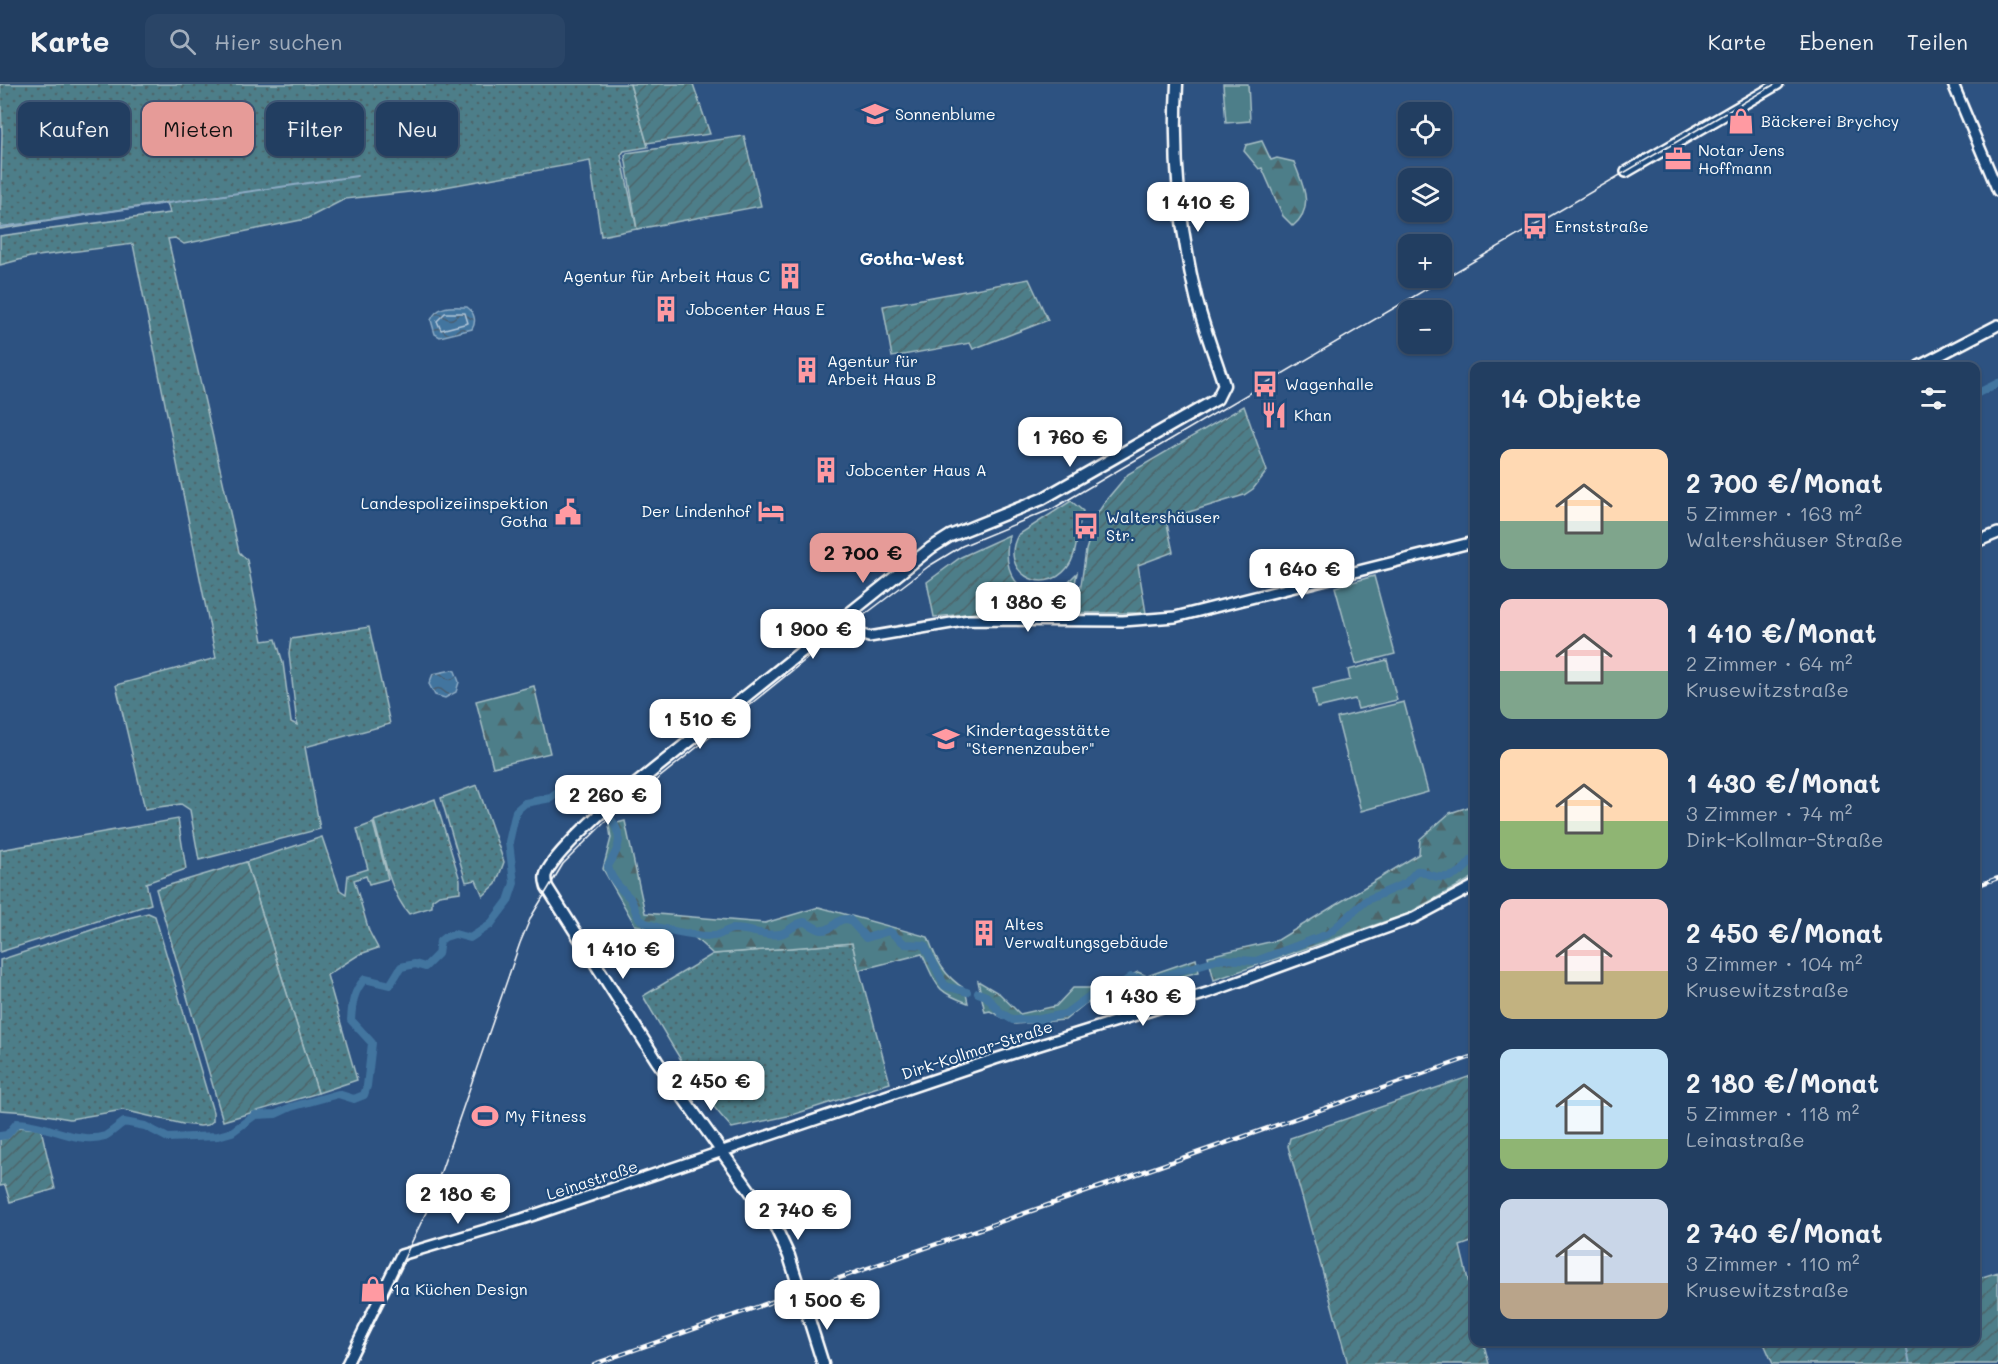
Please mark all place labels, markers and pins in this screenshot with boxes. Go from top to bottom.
school or university icon: Sonnenblume [860,99,890,129]
place label: Sonnenblume [895,103,996,124]
shop icon: Bäckerei Brychcy [1726,106,1756,136]
place label: Bäckerei Brychcy [1761,110,1899,131]
place label: Notar Jens Hoffmann [1698,139,1785,178]
office icon: Notar Jens Hoffmann [1663,144,1693,174]
pin: 1 410 € [1143,182,1253,233]
bus stop icon: Ernststraße [1520,211,1550,241]
place label: Ernststraße [1555,215,1649,236]
building icon: Agentur für Arbeit Haus C [775,261,805,291]
place label: Agentur für Arbeit Haus C [563,265,770,286]
building icon: Jobcenter Haus E [651,294,681,324]
place label: Jobcenter Haus E [686,298,825,319]
place label: Agentur für Arbeit Haus B [827,350,936,389]
building icon: Agentur für Arbeit Haus B [792,355,822,385]
bus stop icon: Wagenhalle [1250,369,1280,399]
place label: Wagenhalle [1285,373,1374,394]
restaurant icon: Khan [1259,400,1289,430]
place label: Khan [1294,404,1332,425]
pin: 1 760 € [1015,417,1125,468]
building icon: Jobcenter Haus A [811,455,841,485]
place label: Jobcenter Haus A [846,459,987,480]
place label: Landespolizeiinspektion Gotha [361,492,548,531]
hotel icon: Der Lindenhof [756,496,786,526]
public building icon: Landespolizeiinspektion Gotha [553,497,583,527]
place label: Der Lindenhof [641,500,752,521]
place label: Waltershäuser Str. [1106,506,1220,545]
bus stop icon: Waltershäuser Str. [1071,511,1101,541]
pin: 2 700 € [808,533,918,584]
pin: 1 640 € [1247,549,1357,600]
pin: 1 380 € [973,582,1083,633]
pin: 1 900 € [758,609,868,660]
pin: 1 510 € [645,699,755,750]
place label: Kindertagesstätte "Sternenzauber" [966,719,1110,758]
school or university icon: Kindertagesstätte "Sternenzauber" [931,724,961,754]
pin: 2 260 € [553,775,663,826]
place label: Altes Verwaltungsgebäude [1004,913,1168,952]
building icon: Altes Verwaltungsgebäude [969,918,999,948]
pin: 1 410 € [568,929,678,980]
pin: 1 430 € [1088,976,1198,1027]
pin: 2 450 € [656,1061,766,1112]
sports icon: My Fitness [470,1101,500,1131]
place label: My Fitness [505,1105,586,1126]
pin: 2 180 € [403,1174,513,1225]
pin: 2 740 € [743,1190,853,1241]
shop icon: 1a Küchen Design [358,1274,388,1304]
place label: 1a Küchen Design [393,1278,528,1299]
pin: 1 500 € [772,1280,882,1331]

